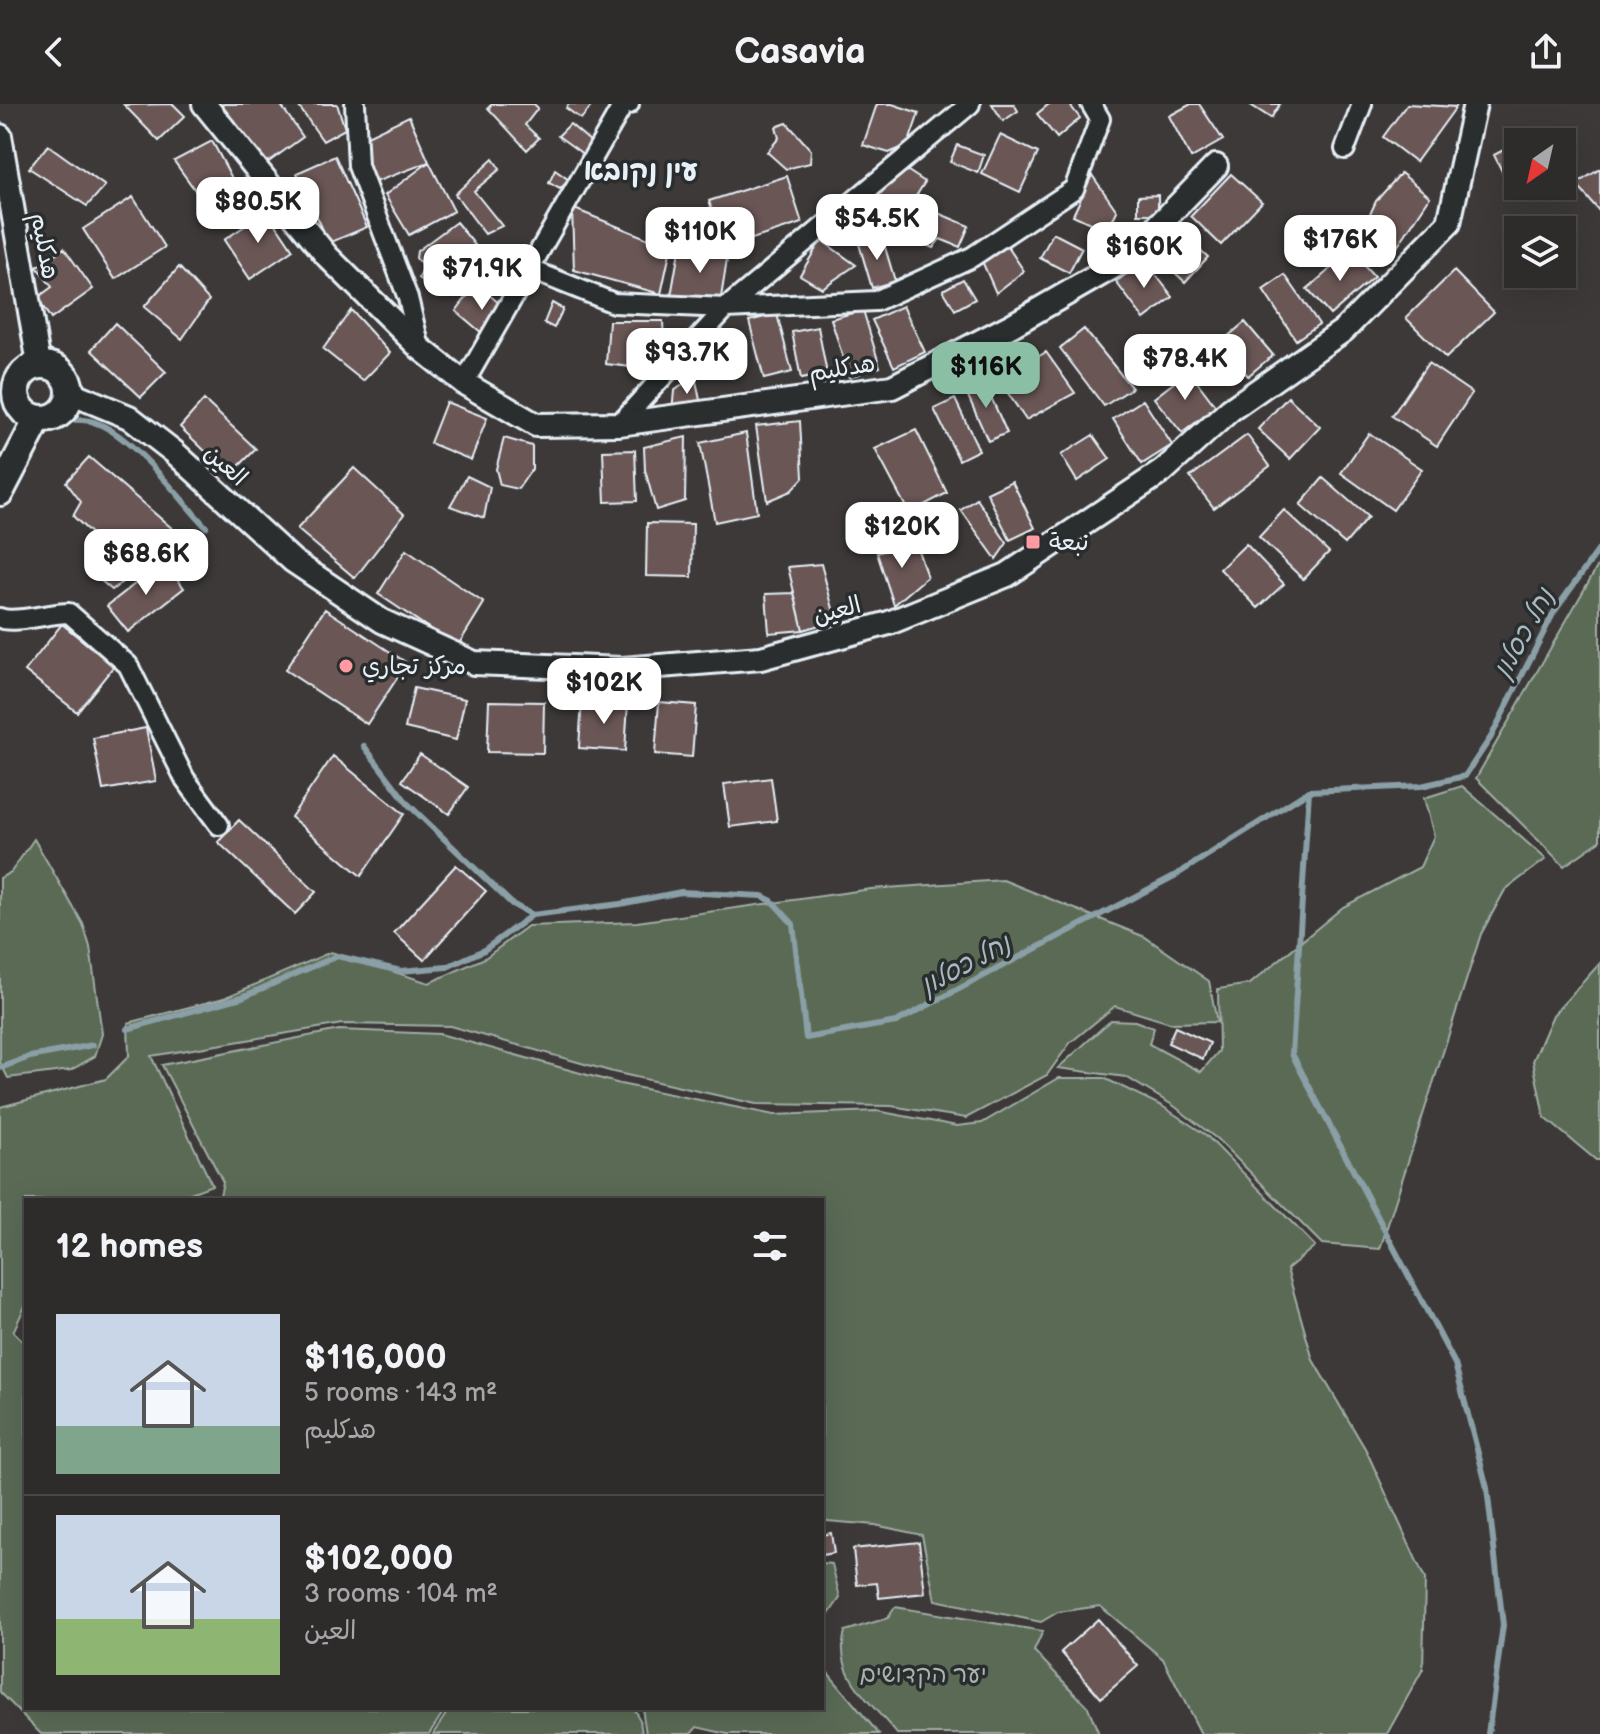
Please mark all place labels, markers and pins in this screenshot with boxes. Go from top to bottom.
pin: $80.5K [193,177,323,245]
pin: $54.5K [812,194,942,262]
pin: $110K [644,207,756,275]
pin: $176K [1284,215,1396,283]
pin: $160K [1088,222,1200,290]
pin: $71.9K [417,244,547,312]
pin: $93.7K [622,328,752,396]
pin: $78.4K [1120,334,1250,402]
pin: $116K [930,342,1042,410]
pin: $120K [846,502,958,570]
place label: نبعة [1049,528,1089,557]
pin: $68.6K [81,529,211,597]
marker: نبعة [1024,533,1042,551]
place label: مركز تجاري [362,652,466,683]
marker: مركز تجاري [337,657,355,675]
pin: $102K [548,658,660,726]

